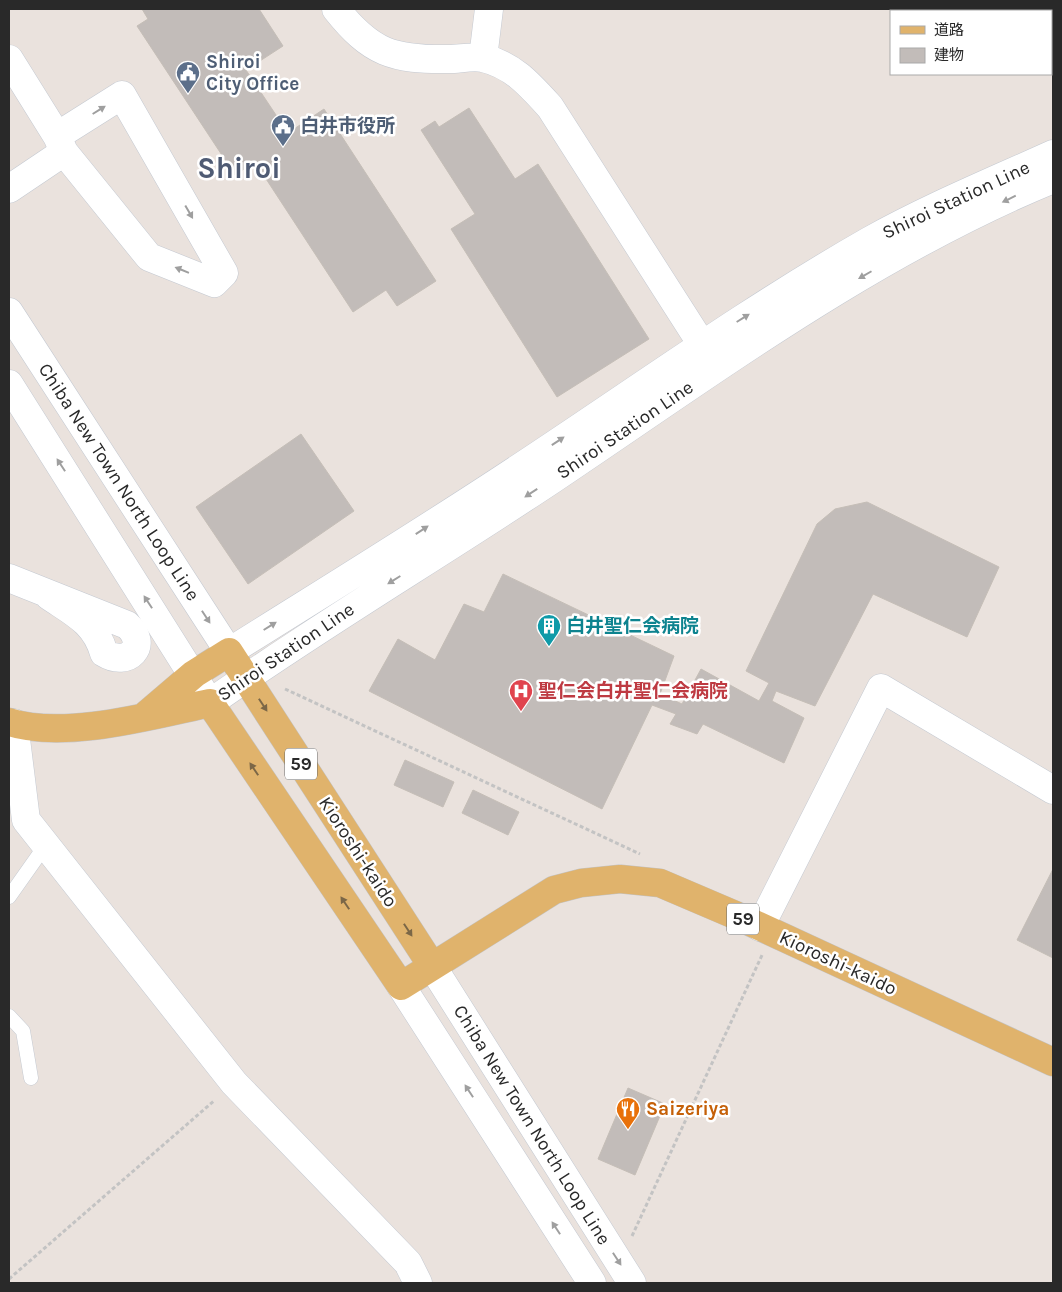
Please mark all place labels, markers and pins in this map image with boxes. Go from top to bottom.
place label: Shiroi City Office [206,51,299,95]
public building icon: Shiroi City Office [175,60,201,94]
public building icon: 白井市役所 [270,113,296,147]
place label: 白井市役所 [300,115,395,137]
building icon: 白井聖仁会病院 [536,613,562,647]
place label: 白井聖仁会病院 [566,615,699,637]
hospital icon: 聖仁会白井聖仁会病院 [508,678,534,712]
place label: 聖仁会白井聖仁会病院 [538,680,728,702]
restaurant icon: Saizeriya [615,1096,641,1130]
place label: Saizeriya [646,1098,729,1120]

